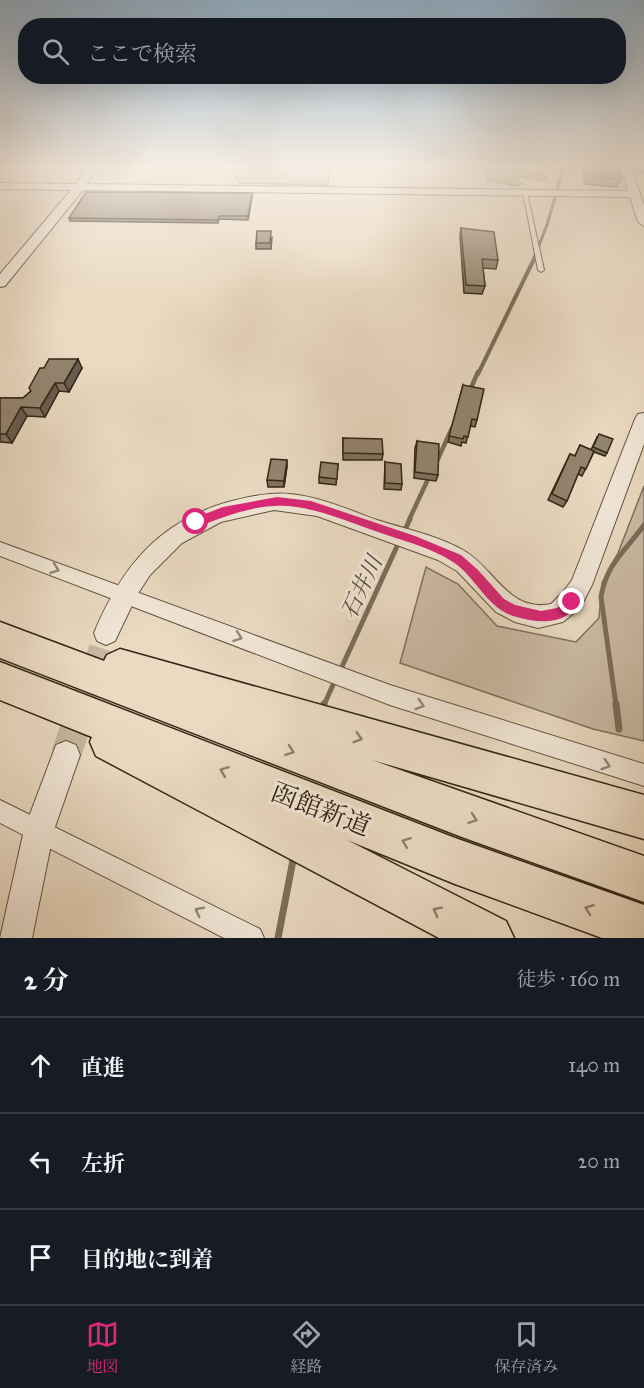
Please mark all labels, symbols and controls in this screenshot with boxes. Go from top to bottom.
search box [18,18,626,84]
icon: search [39,35,72,68]
text: ここで検索 [87,40,197,67]
route start [182,508,208,534]
water label: 石井川 [335,550,388,623]
one-way arrow [49,562,59,575]
route end [558,588,584,614]
one-way arrow [232,629,243,642]
one-way arrow [414,698,425,710]
one-way arrow [352,731,363,743]
one-way arrow [284,744,295,756]
one-way arrow [600,757,611,770]
one-way arrow [219,766,230,778]
street label: 函館新道 [267,775,375,843]
one-way arrow [467,811,478,824]
one-way arrow [401,837,412,849]
one-way arrow [584,904,595,917]
one-way arrow [194,907,205,919]
one-way arrow [433,907,444,919]
text: 2 分 [24,964,68,996]
text: 徒歩 · 160 m [516,967,620,991]
icon: ahead [24,1049,57,1082]
text: 140 m [568,1053,620,1077]
text: 直進 [81,1054,125,1081]
icon: left [24,1145,57,1178]
text: 20 m [577,1149,620,1173]
text: 左折 [81,1150,125,1177]
icon: arrive [24,1241,57,1274]
text: 目的地に到着 [81,1246,213,1273]
tab: 地図 [86,1318,119,1377]
tab: 経路 [290,1318,323,1377]
tab: 保存済み [494,1318,558,1377]

